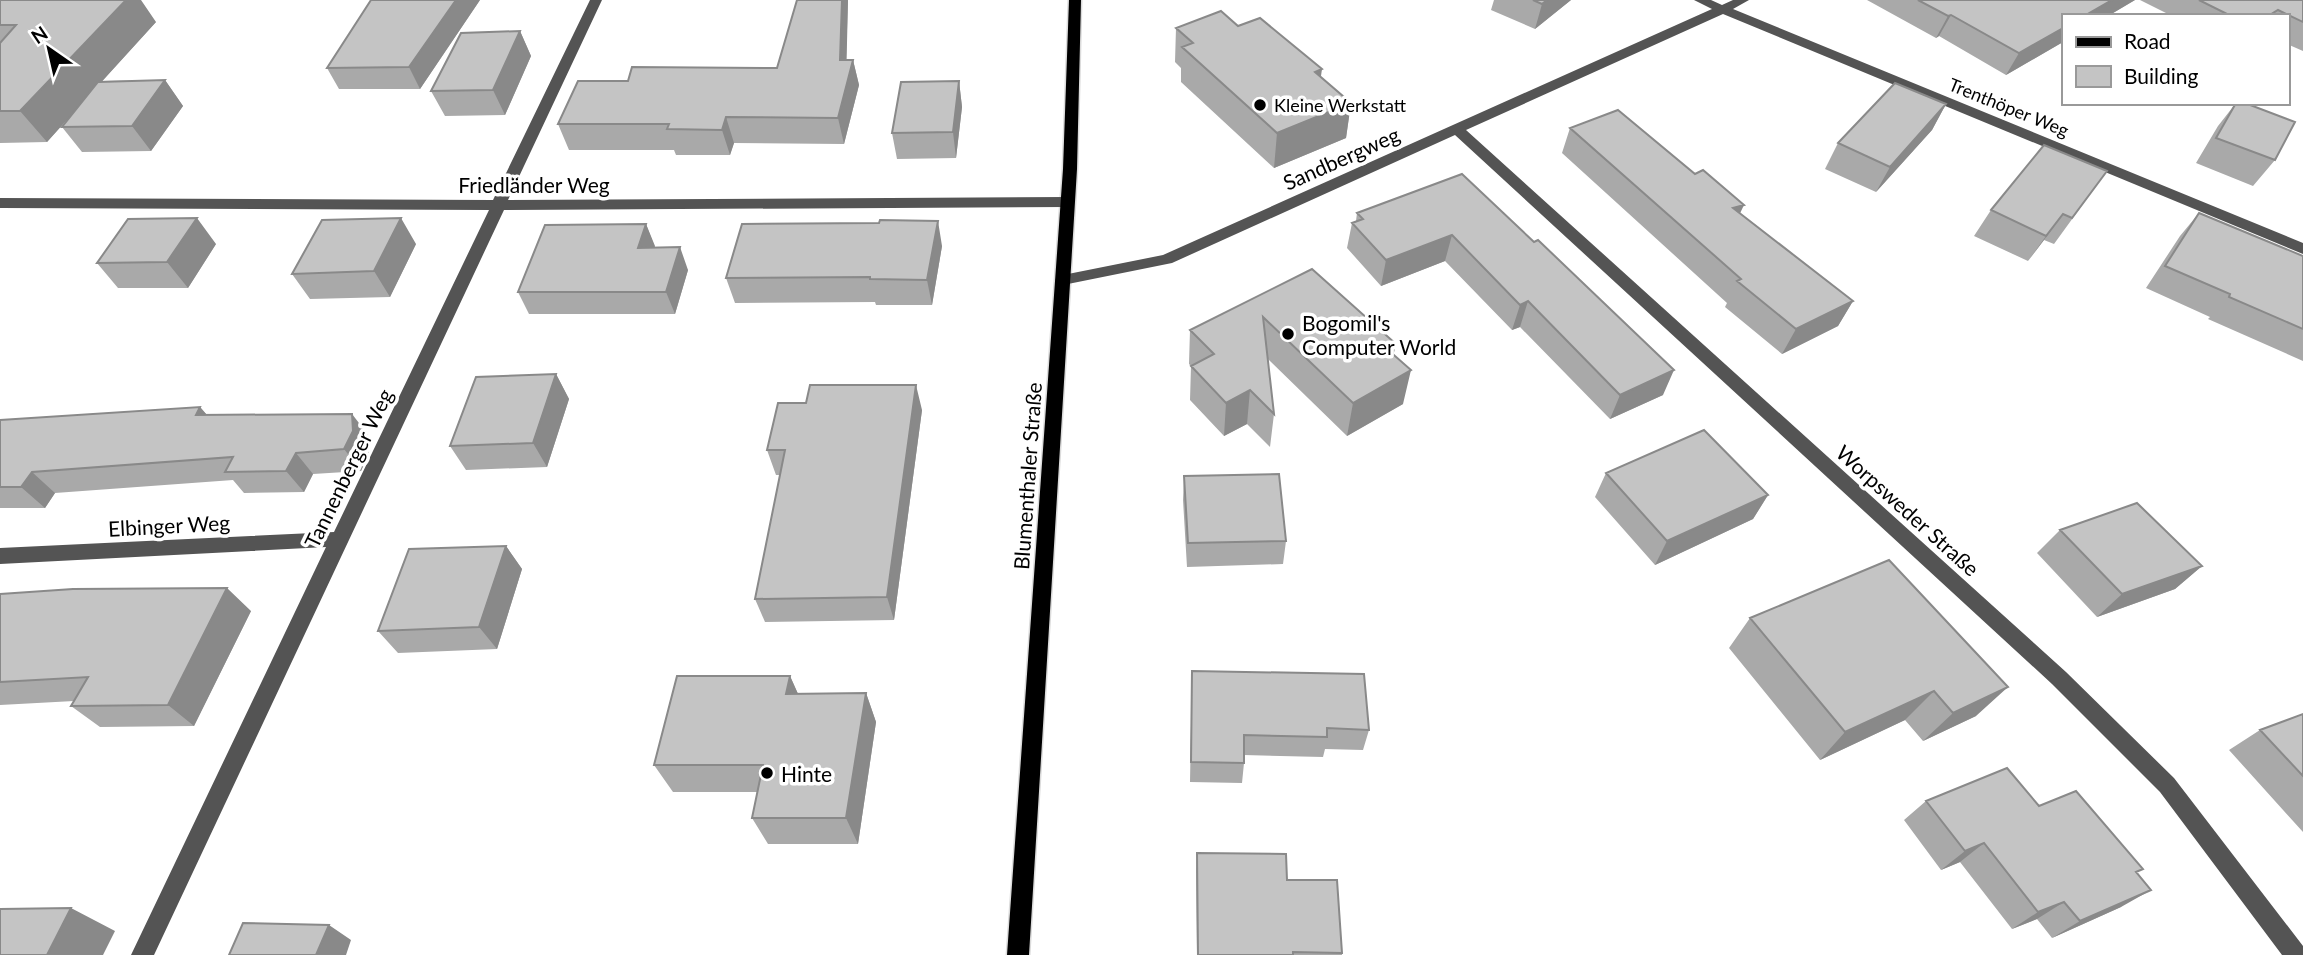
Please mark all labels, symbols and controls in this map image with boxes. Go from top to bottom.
north arrow [14,14,84,84]
legend [2062,14,2289,105]
text: N [27,21,52,48]
text: Road [2124,28,2171,53]
text: Building [2124,63,2199,88]
street label: Trenthöper Weg [1946,73,2072,141]
place label: Kleine Werkstatt [1274,94,1407,116]
marker: Kleine Werkstatt [1252,97,1268,113]
street label: Sandbergweg [1279,121,1403,195]
street label: Friedländer Weg [458,172,610,197]
place label: Bogomil's Computer World [1302,310,1456,359]
marker: Bogomil's Computer World [1280,326,1296,342]
street label: Blumenthaler Straße [1008,381,1046,571]
street label: Tannenberger Weg [299,384,397,552]
street label: Worpsweder Straße [1831,439,1985,581]
street label: Elbinger Weg [107,509,231,541]
place label: Hinte [781,761,832,786]
marker: Hinte [759,765,775,781]

